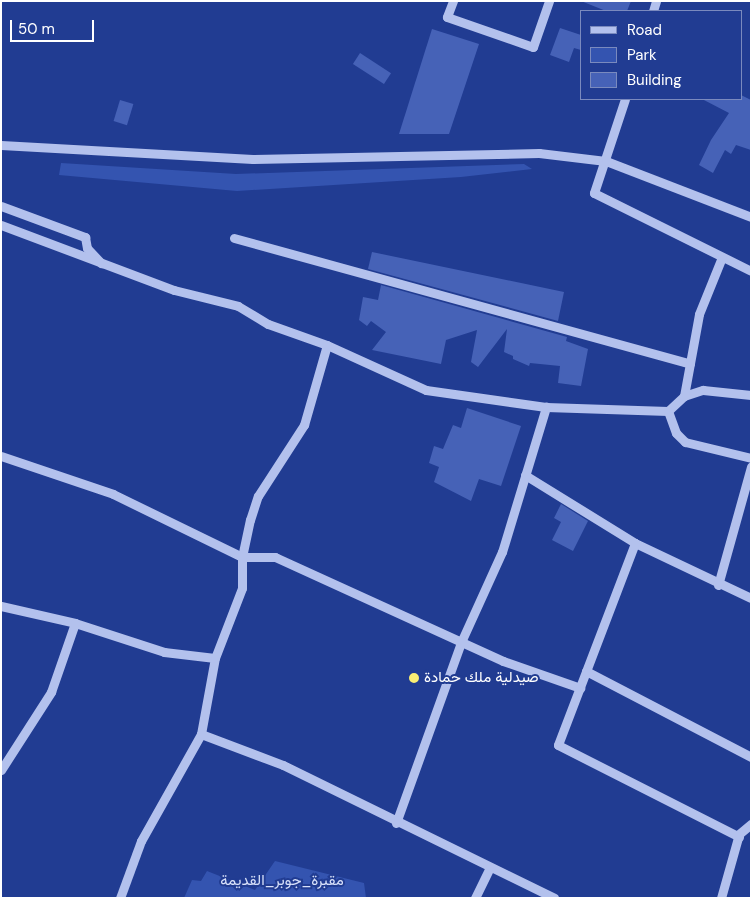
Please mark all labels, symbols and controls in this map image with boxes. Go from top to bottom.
scale bar [12,10,96,42]
legend [580,10,742,100]
text: 50 m [18,19,55,39]
text: Road [627,20,662,40]
text: Park [627,45,657,65]
text: Building [627,70,682,90]
place label: صيدلية ملك حمادة [424,669,539,687]
marker: صيدلية ملك حمادة [408,672,420,684]
park label: مقبرة_جوبر_القديمة [220,872,344,890]

